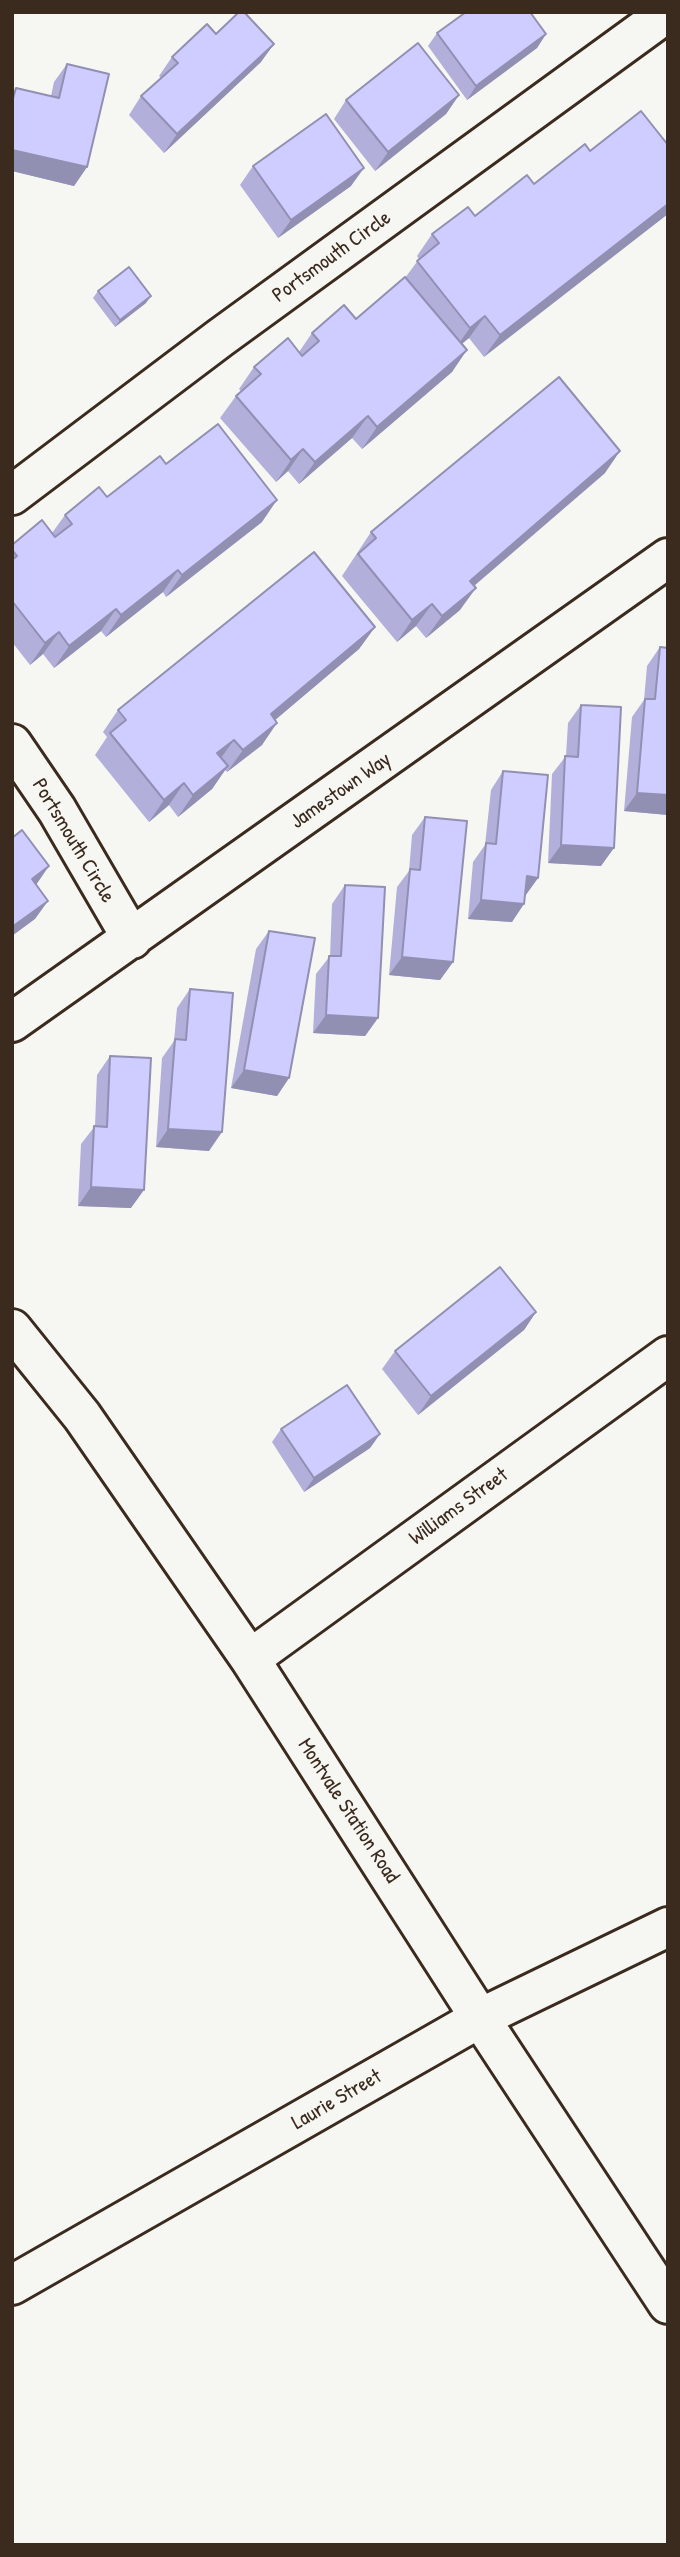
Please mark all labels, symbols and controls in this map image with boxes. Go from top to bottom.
street label: Portsmouth Circle [268,206,396,308]
street label: Jamestown Way [286,747,396,835]
street label: Portsmouth Circle [26,774,120,908]
street label: Williams Street [405,1463,513,1551]
street label: Montvale Station Road [292,1734,404,1888]
street label: Laurie Street [288,2064,386,2136]

